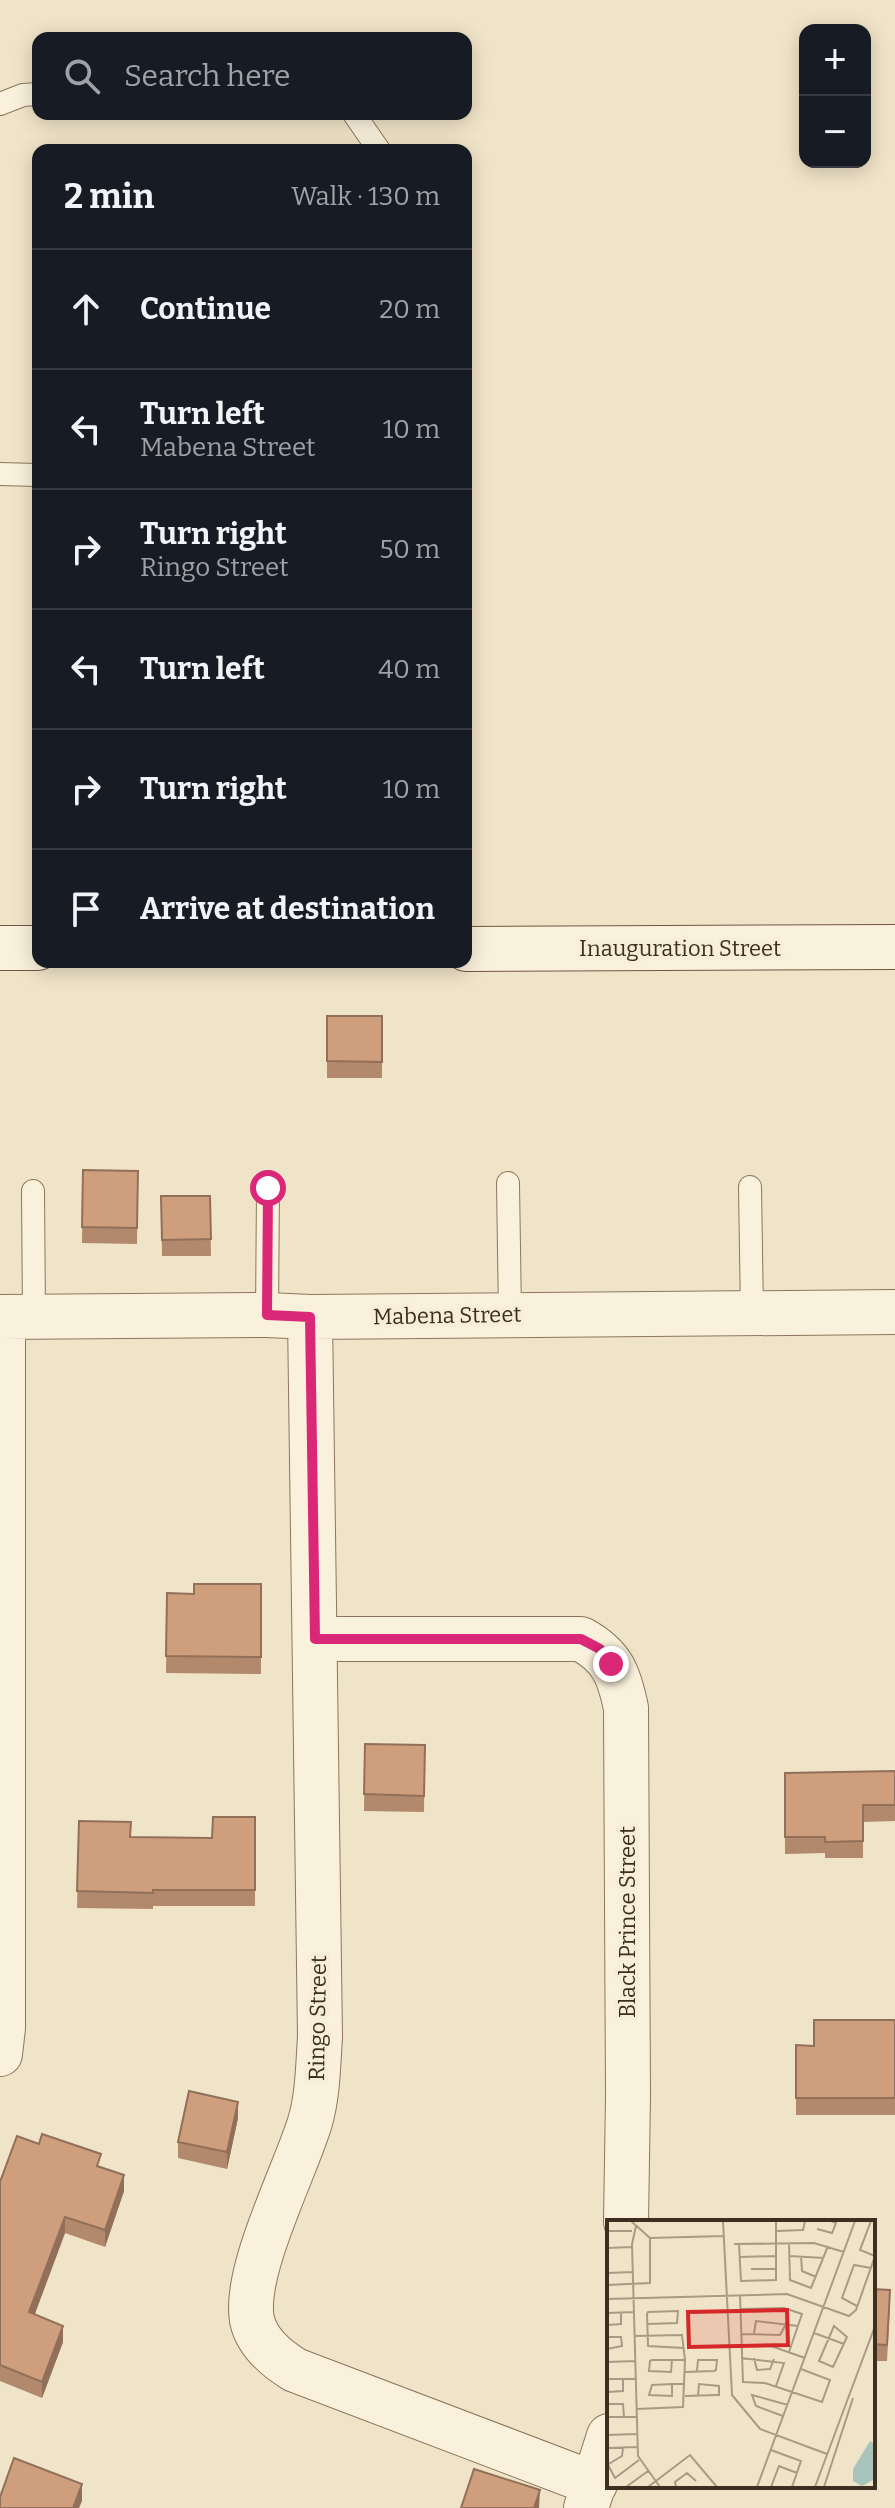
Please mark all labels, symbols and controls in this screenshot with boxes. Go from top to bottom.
map controls [799,24,871,168]
button: + [799,24,871,96]
search box [32,32,472,120]
icon: search [60,54,104,98]
text: Search here [124,58,291,94]
button: − [799,96,871,168]
text: 2 min [64,176,154,217]
text: Walk · 130 m [291,181,440,212]
icon: ahead [64,287,108,331]
text: Continue [140,291,271,327]
text: 20 m [379,294,440,325]
text: Turn left [140,396,265,432]
icon: left [64,407,108,451]
text: 10 m [383,414,440,445]
text: Mabena Street [140,432,316,463]
text: Turn right [140,516,287,552]
icon: right [64,527,108,571]
text: 50 m [379,534,440,565]
text: Ringo Street [140,552,289,583]
icon: left [64,647,108,691]
text: Turn left [140,651,265,687]
text: 40 m [378,654,440,685]
icon: right [64,767,108,811]
text: Turn right [140,771,287,807]
text: 10 m [383,774,440,805]
icon: arrive [64,887,108,931]
text: Arrive at destination [140,891,435,927]
street label: Inauguration Street [579,935,781,962]
route start [250,1170,286,1206]
street label: Mabena Street [373,1301,522,1330]
route end [593,1646,629,1682]
street label: Black Prince Street [614,1826,641,2018]
street label: Ringo Street [303,1955,332,2081]
inset map [607,2220,875,2488]

